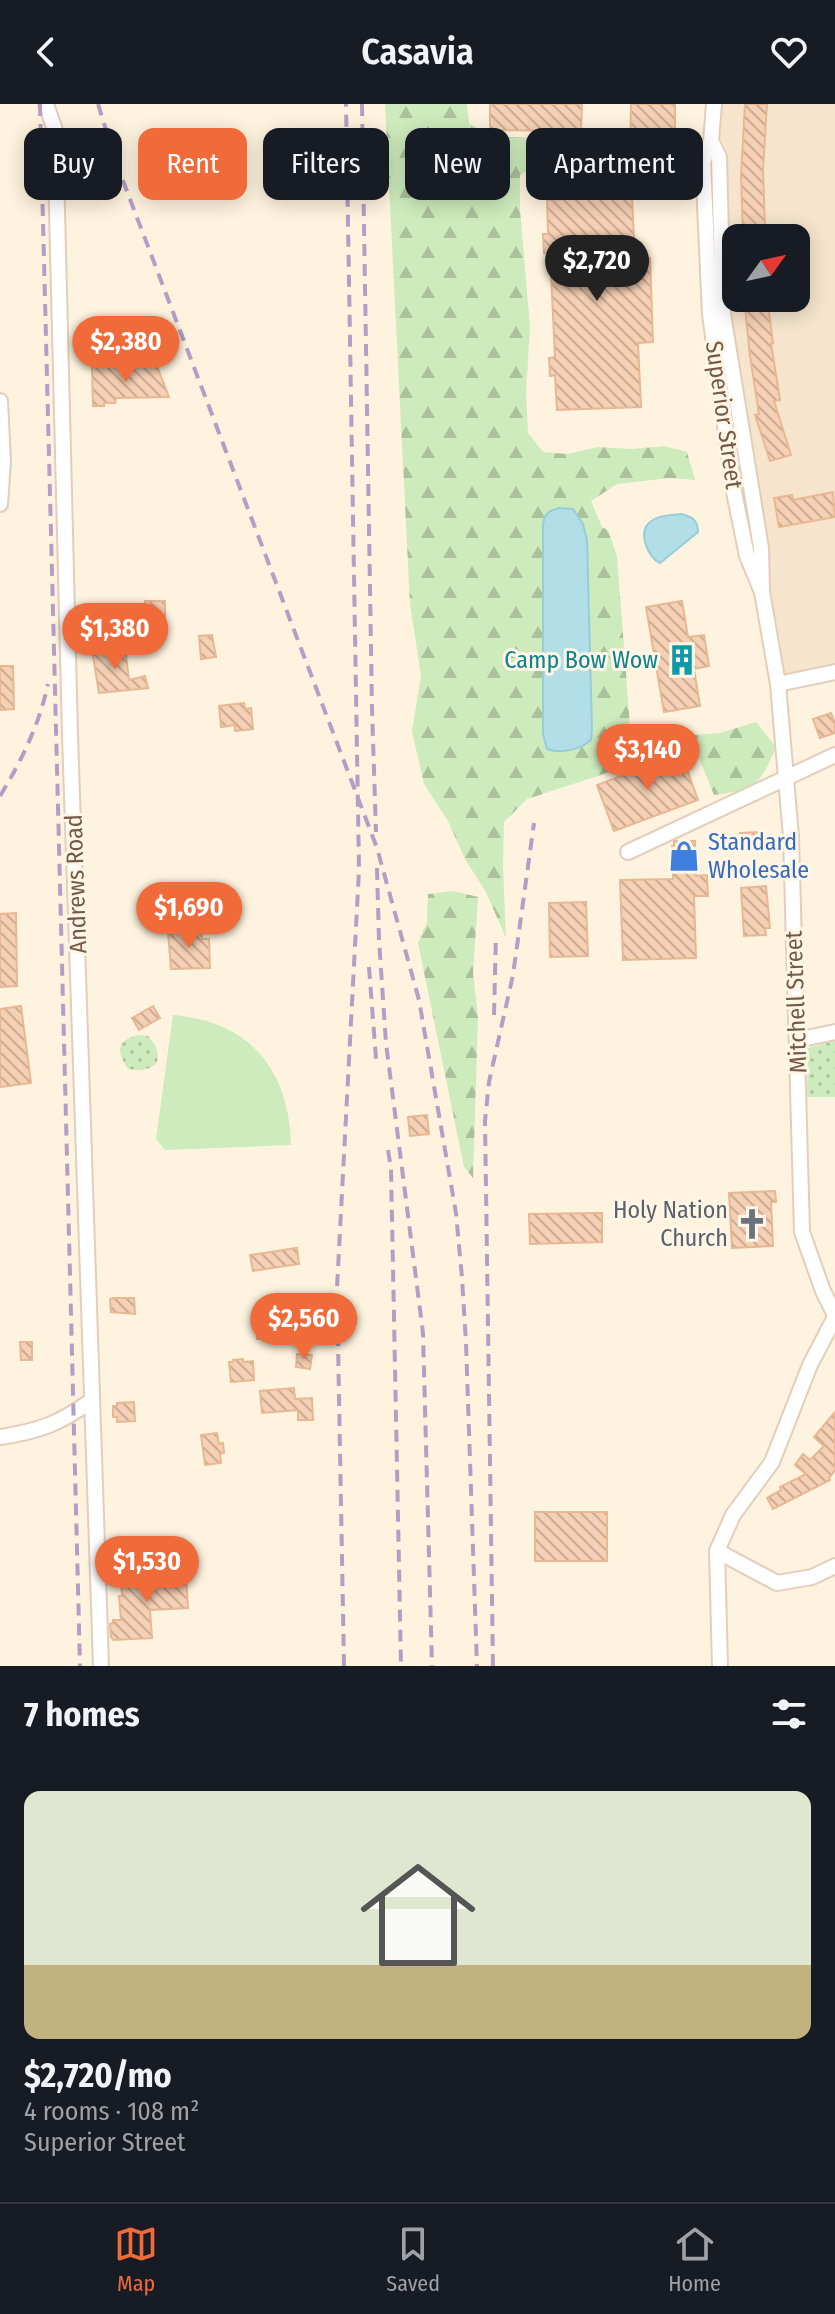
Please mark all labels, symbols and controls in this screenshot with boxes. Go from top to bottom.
icon: back [24,30,68,74]
text: Casavia [361,30,474,74]
icon: heart [767,30,811,74]
chip: Buy [24,128,122,200]
chip: Rent [138,128,247,200]
chip: Filters [263,128,389,200]
chip: New [405,128,510,200]
chip: Apartment [526,128,703,200]
north arrow [722,224,810,312]
map controls [722,224,810,312]
pin: $2,720 [532,235,662,303]
text: $2,720 [563,245,631,276]
pin: $2,380 [61,316,191,384]
text: $2,380 [90,326,162,357]
street label: Superior Street [700,339,748,491]
pin: $1,380 [50,603,180,671]
text: $1,380 [80,613,150,644]
building icon: Camp Bow Wow [665,643,699,677]
place label: Camp Bow Wow [504,646,658,674]
pin: $3,140 [583,724,713,792]
text: $3,140 [614,734,682,765]
street label: Andrews Road [60,814,92,954]
place label: Standard Wholesale [708,828,809,884]
shop icon: Standard Wholesale [667,839,701,873]
pin: $1,690 [124,882,254,950]
text: $1,690 [154,892,224,923]
street label: Mitchell Street [780,930,812,1074]
place label: Holy Nation Church [613,1196,728,1252]
church icon: Holy Nation Church [735,1207,769,1241]
pin: $2,560 [239,1293,369,1361]
text: $2,560 [268,1303,340,1334]
pin: $1,530 [82,1536,212,1604]
text: $1,530 [113,1546,181,1577]
icon: filters [767,1692,811,1736]
text: 7 homes [24,1694,140,1735]
icon: home [346,1843,490,1987]
text: $2,720/mo [24,2055,172,2096]
text: 4 rooms · 108 m² [24,2096,199,2127]
text: Superior Street [24,2127,186,2158]
tab: Map [114,2222,158,2297]
tab: Saved [386,2222,440,2297]
tab: Home [668,2222,721,2297]

